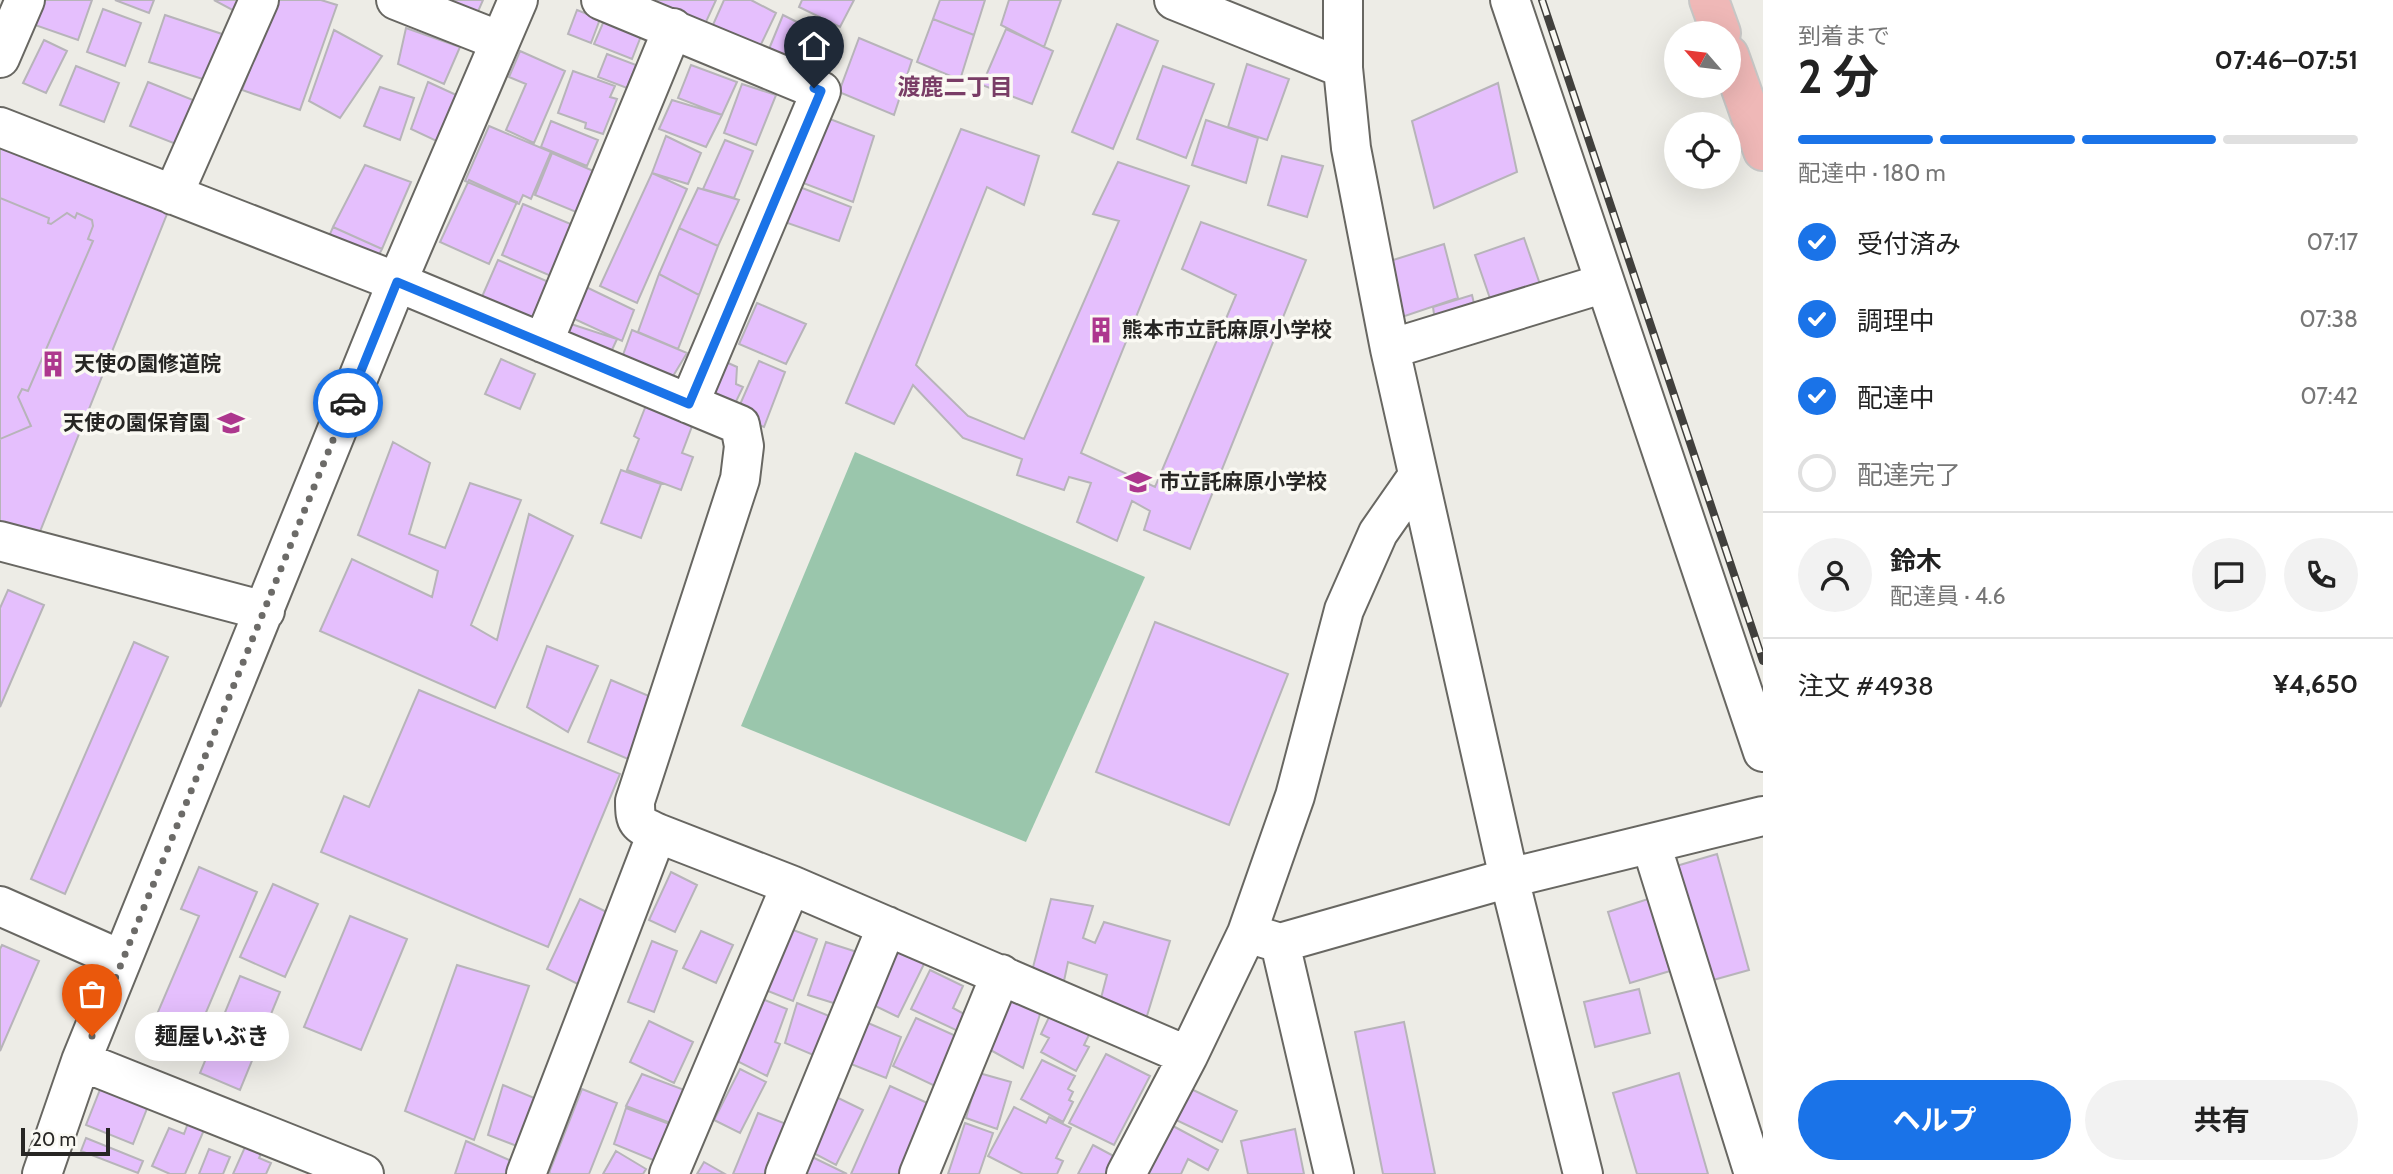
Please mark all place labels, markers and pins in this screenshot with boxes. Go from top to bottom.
pin [784,16,844,88]
building icon: 熊本市立託麻原小学校 [1086,315,1116,345]
place label: 熊本市立託麻原小学校 [1122,317,1332,342]
building icon: 天使の園修道院 [38,349,68,379]
place label: 天使の園修道院 [74,351,221,376]
school or university icon: 天使の園保育園 [216,408,246,438]
place label: 天使の園保育園 [63,410,210,435]
school or university icon: 市立託麻原小学校 [1123,467,1153,497]
place label: 市立託麻原小学校 [1159,469,1327,494]
pin [62,964,122,1036]
callout: 麺屋いぶき [134,1012,288,1060]

